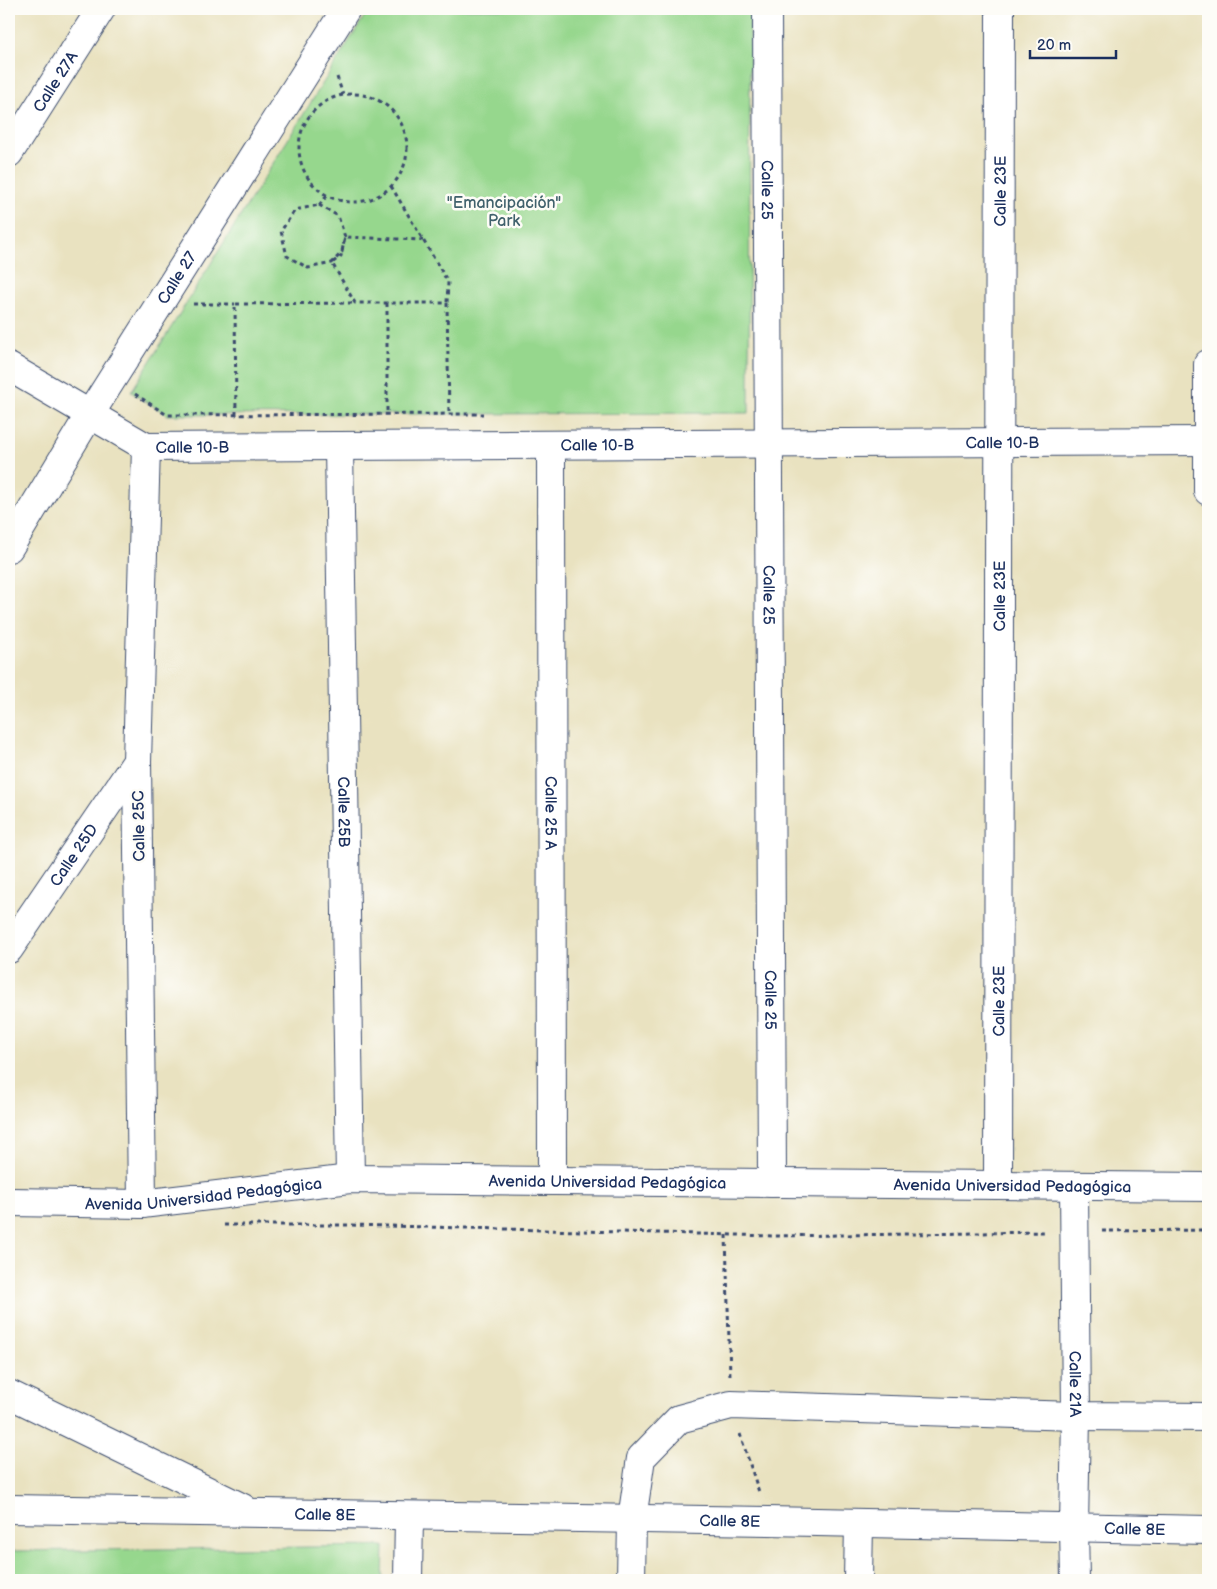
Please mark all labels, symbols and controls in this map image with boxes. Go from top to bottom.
scale bar [1030,28,1116,60]
text: 20 m [1037,36,1071,55]
street label: Calle 27A [30,48,83,116]
street label: Calle 23E [992,156,1011,226]
street label: Calle 25 [757,160,776,220]
park label: "Emancipación" Park [447,194,561,231]
street label: Calle 27 [154,248,201,308]
street label: Calle 10-B [965,434,1039,453]
street label: Calle 10-B [560,436,634,456]
street label: Calle 10-B [155,439,229,458]
street label: Calle 23E [991,561,1010,631]
street label: Calle 25 [758,565,778,625]
street label: Calle 25B [333,776,353,848]
street label: Calle 25 A [540,776,560,850]
street label: Calle 25C [129,790,150,862]
street label: Calle 25D [46,821,102,891]
street label: Calle 23E [990,966,1009,1036]
street label: Calle 25 [760,970,779,1030]
street label: Avenida Universidad Pedagógica [488,1172,727,1194]
street label: Avenida Universidad Pedagógica [85,1174,323,1215]
street label: Avenida Universidad Pedagógica [893,1176,1132,1197]
street label: Calle 21A [1064,1351,1084,1418]
street label: Calle 8E [294,1506,356,1525]
street label: Calle 8E [699,1512,761,1532]
street label: Calle 8E [1104,1520,1166,1540]

